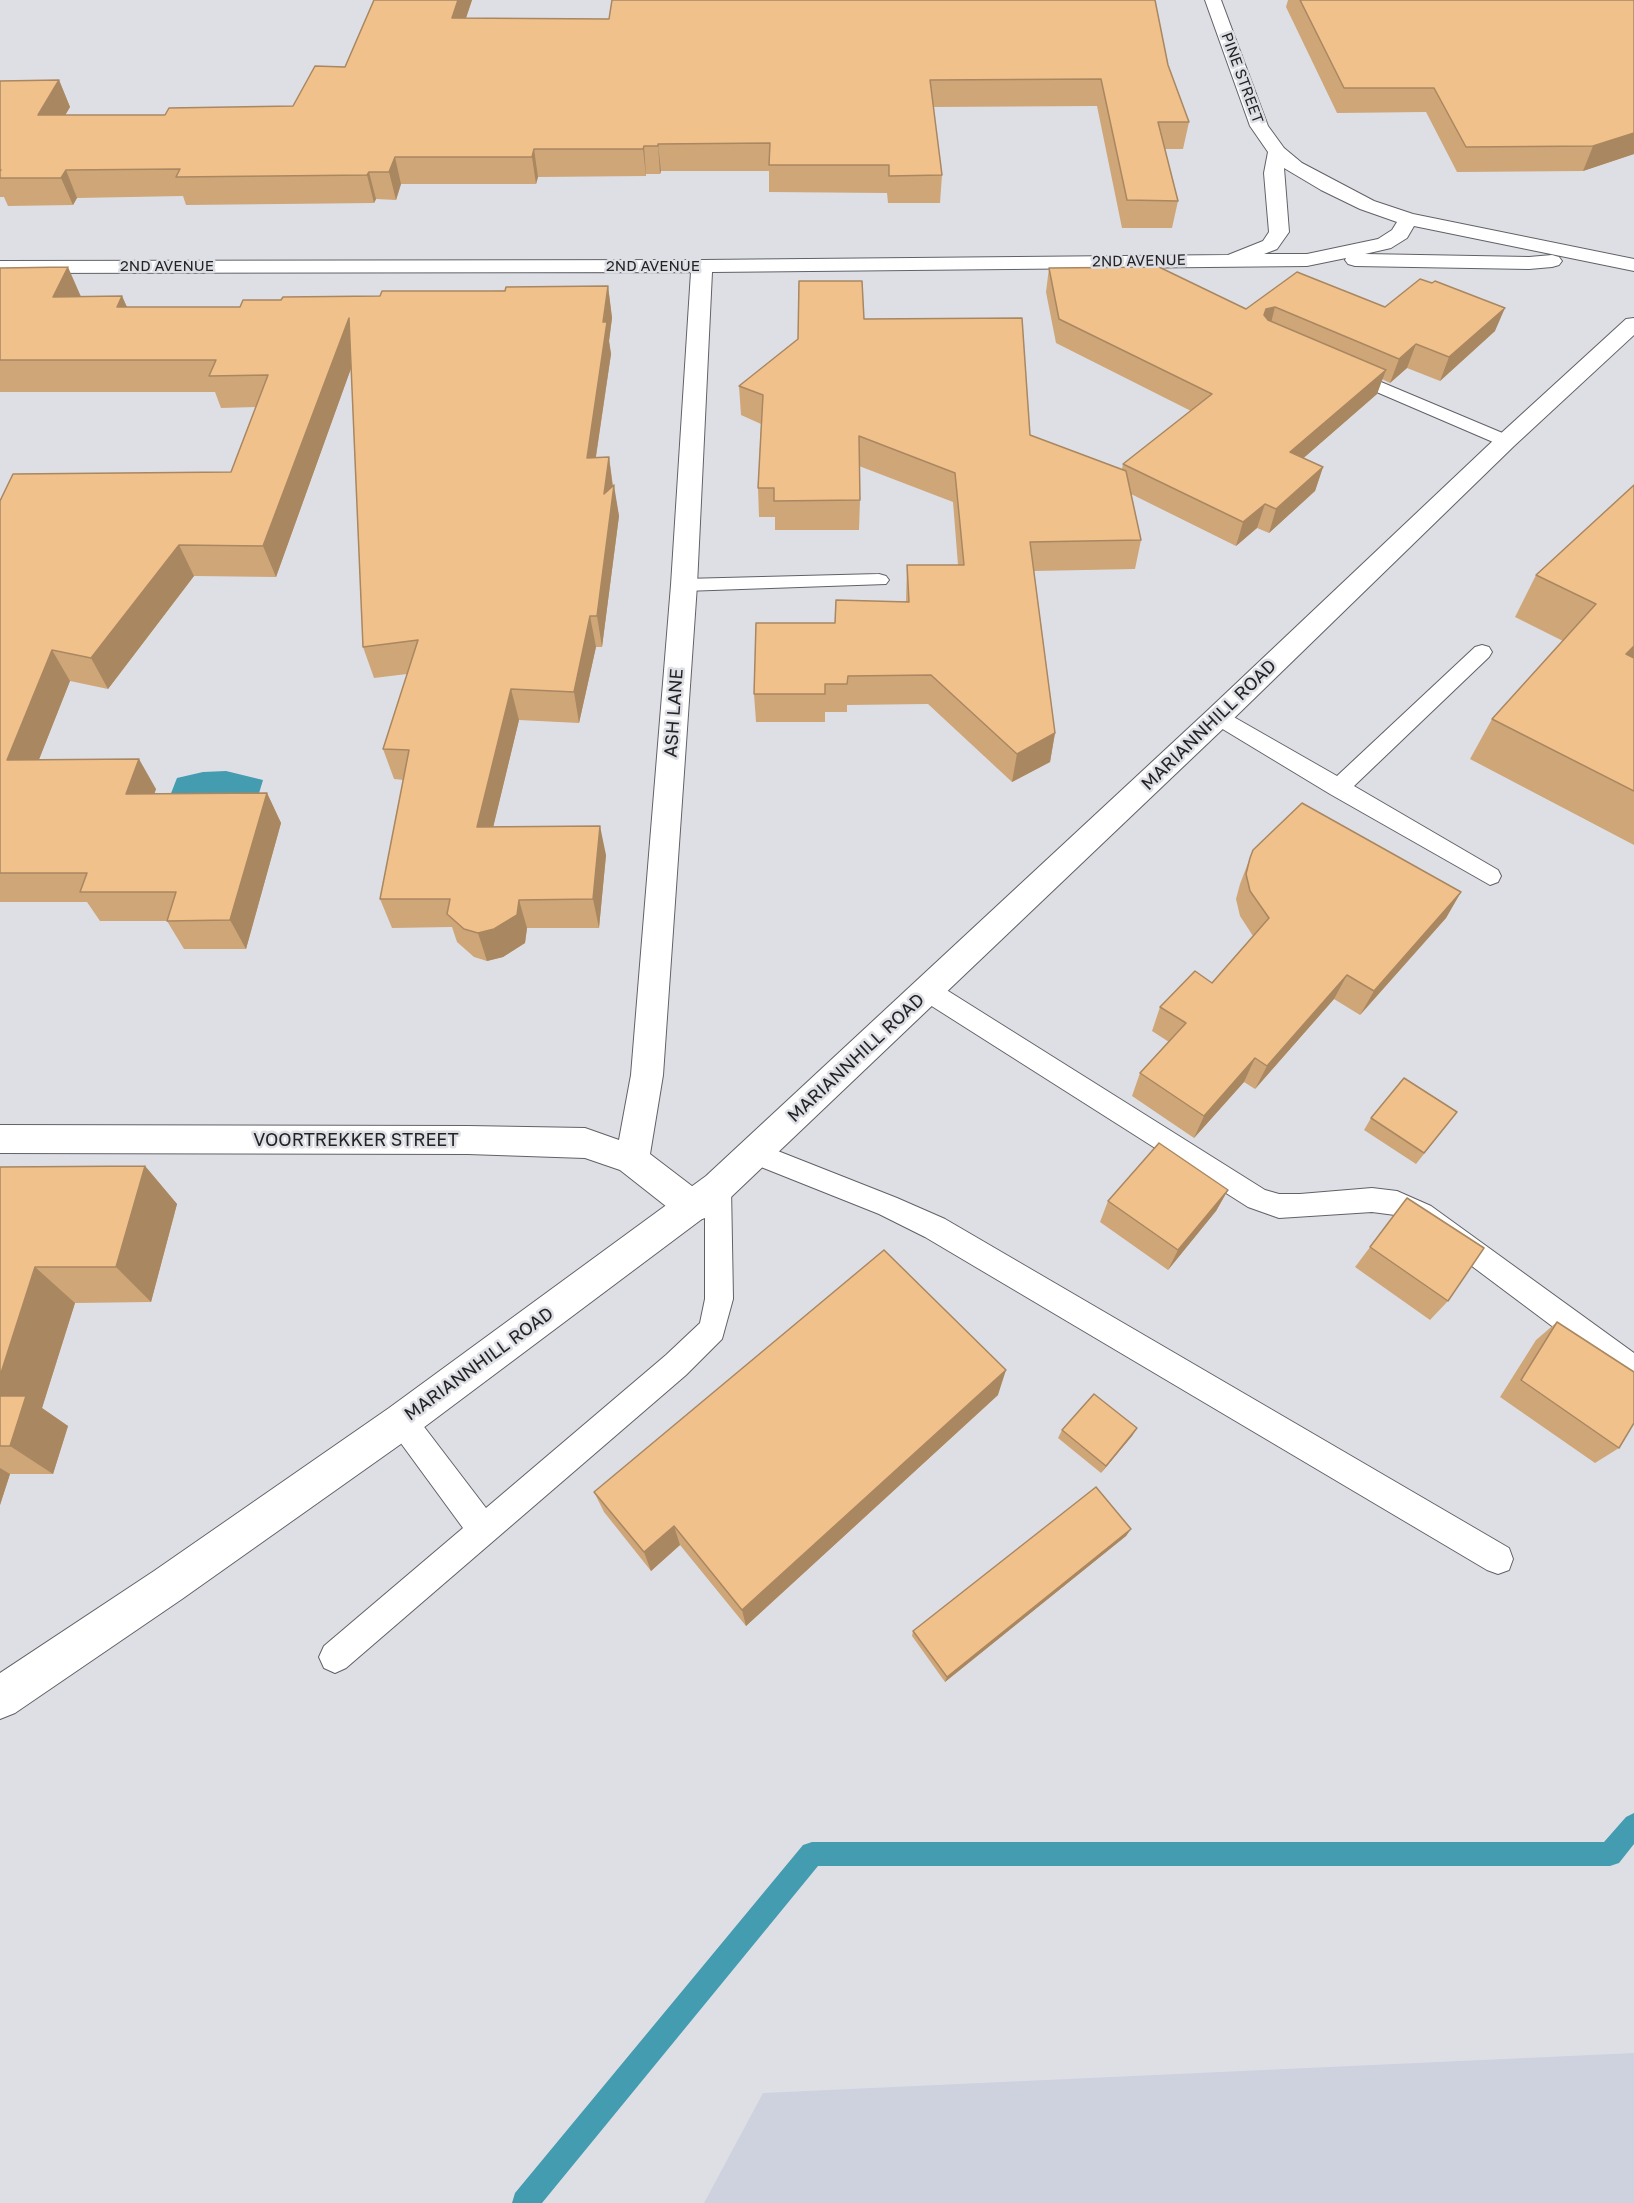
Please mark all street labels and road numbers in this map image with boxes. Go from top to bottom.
street label: PINE STREET [1217,30,1267,126]
street label: 2ND AVENUE [1092,251,1186,271]
street label: 2ND AVENUE [120,257,214,275]
street label: 2ND AVENUE [606,257,700,275]
street label: MARIANNHILL ROAD [1137,655,1281,795]
street label: ASH LANE [660,668,688,758]
street label: MARIANNHILL ROAD [783,989,929,1127]
street label: VOORTREKKER STREET [253,1129,459,1151]
street label: MARIANNHILL ROAD [400,1303,558,1425]

